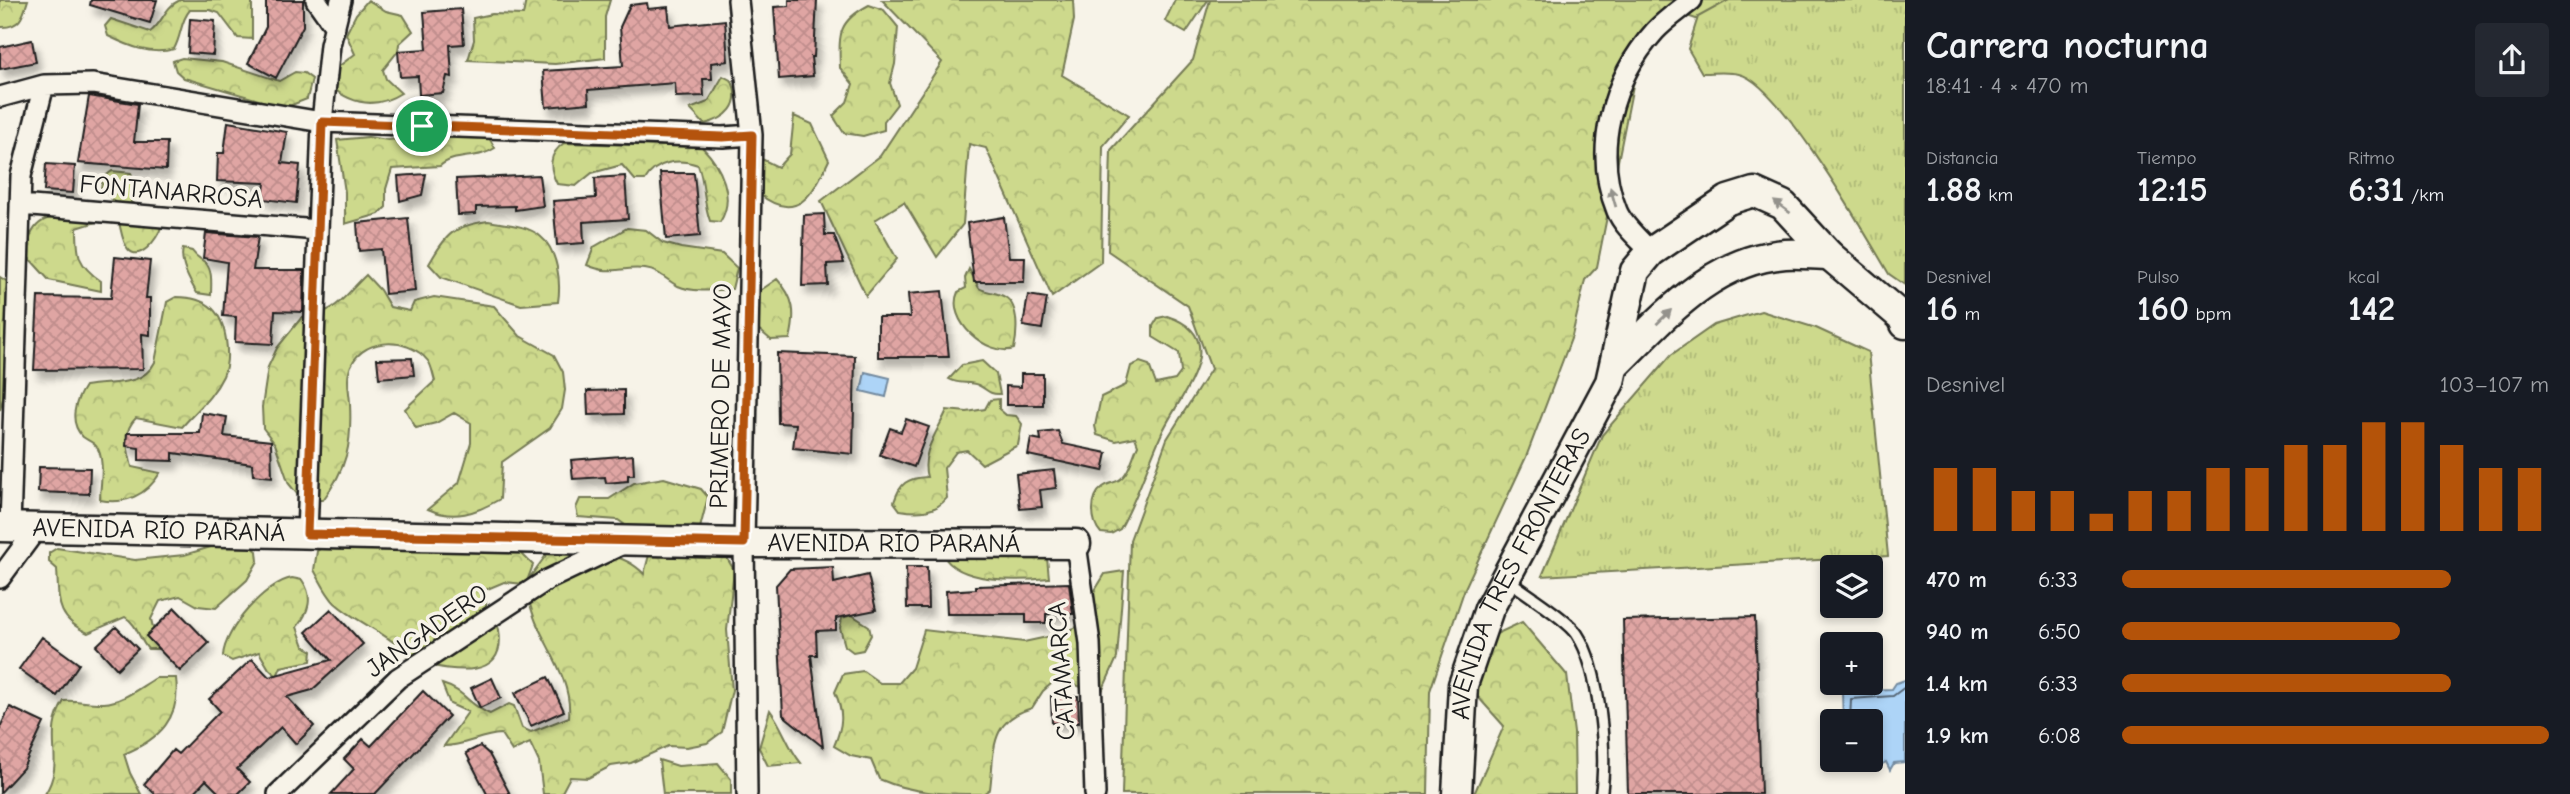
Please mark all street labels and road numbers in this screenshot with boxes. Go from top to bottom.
street label: FONTANARROSA [78,169,264,215]
street label: PRIMERO DE MAYO [704,283,738,509]
street label: AVENIDA TRES FRONTERAS [1446,423,1597,721]
street label: AVENIDA RÍO PARANÁ [32,513,286,548]
street label: AVENIDA RÍO PARANÁ [767,527,1020,559]
street label: JANGADERO [360,578,494,684]
street label: CATAMARCA [1042,601,1082,741]

